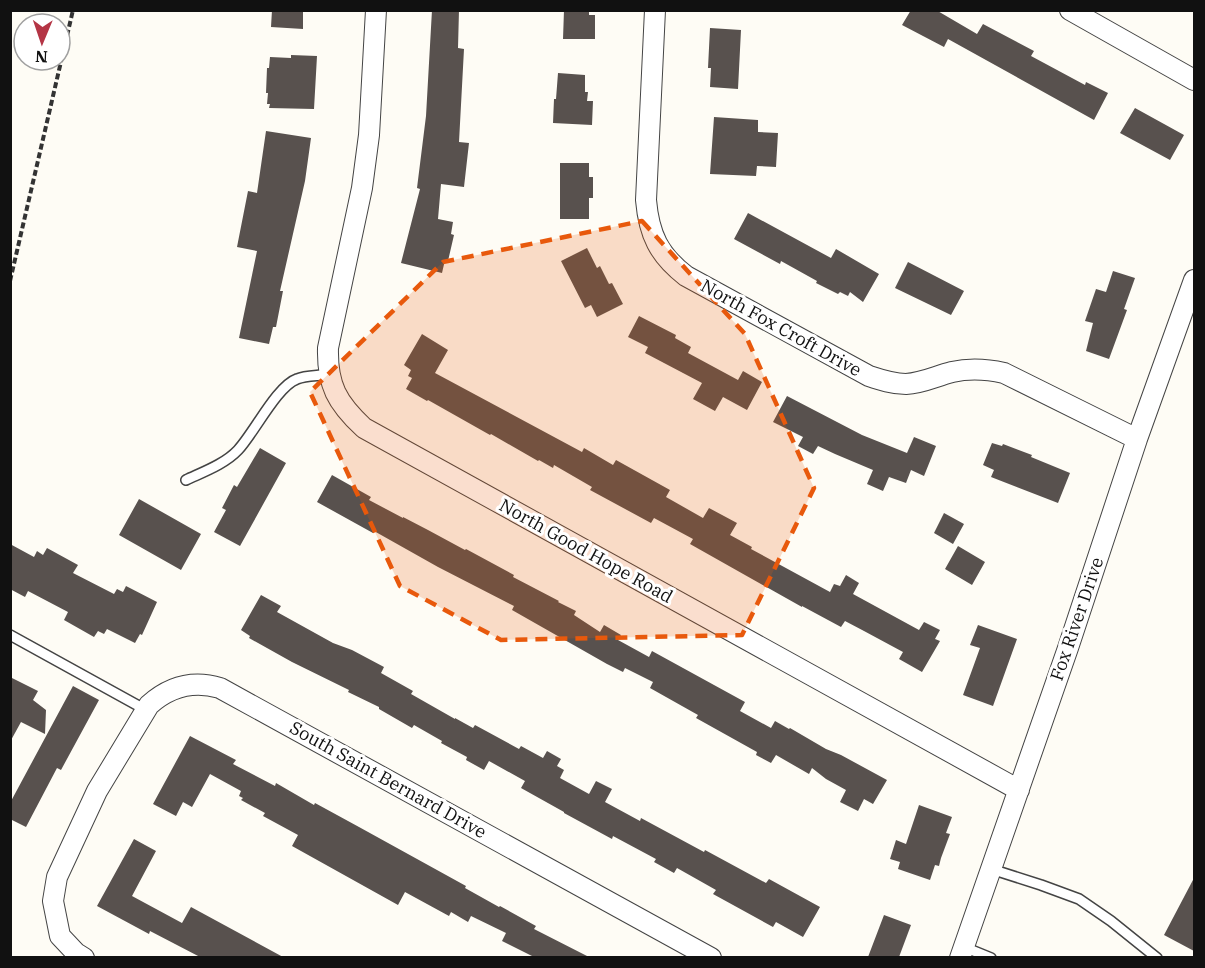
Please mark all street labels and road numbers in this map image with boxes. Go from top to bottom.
street label: North Fox Croft Drive [697,274,866,381]
street label: North Good Hope Road [495,493,677,608]
street label: Fox River Drive [1045,554,1108,684]
street label: South Saint Bernard Drive [286,716,491,843]

